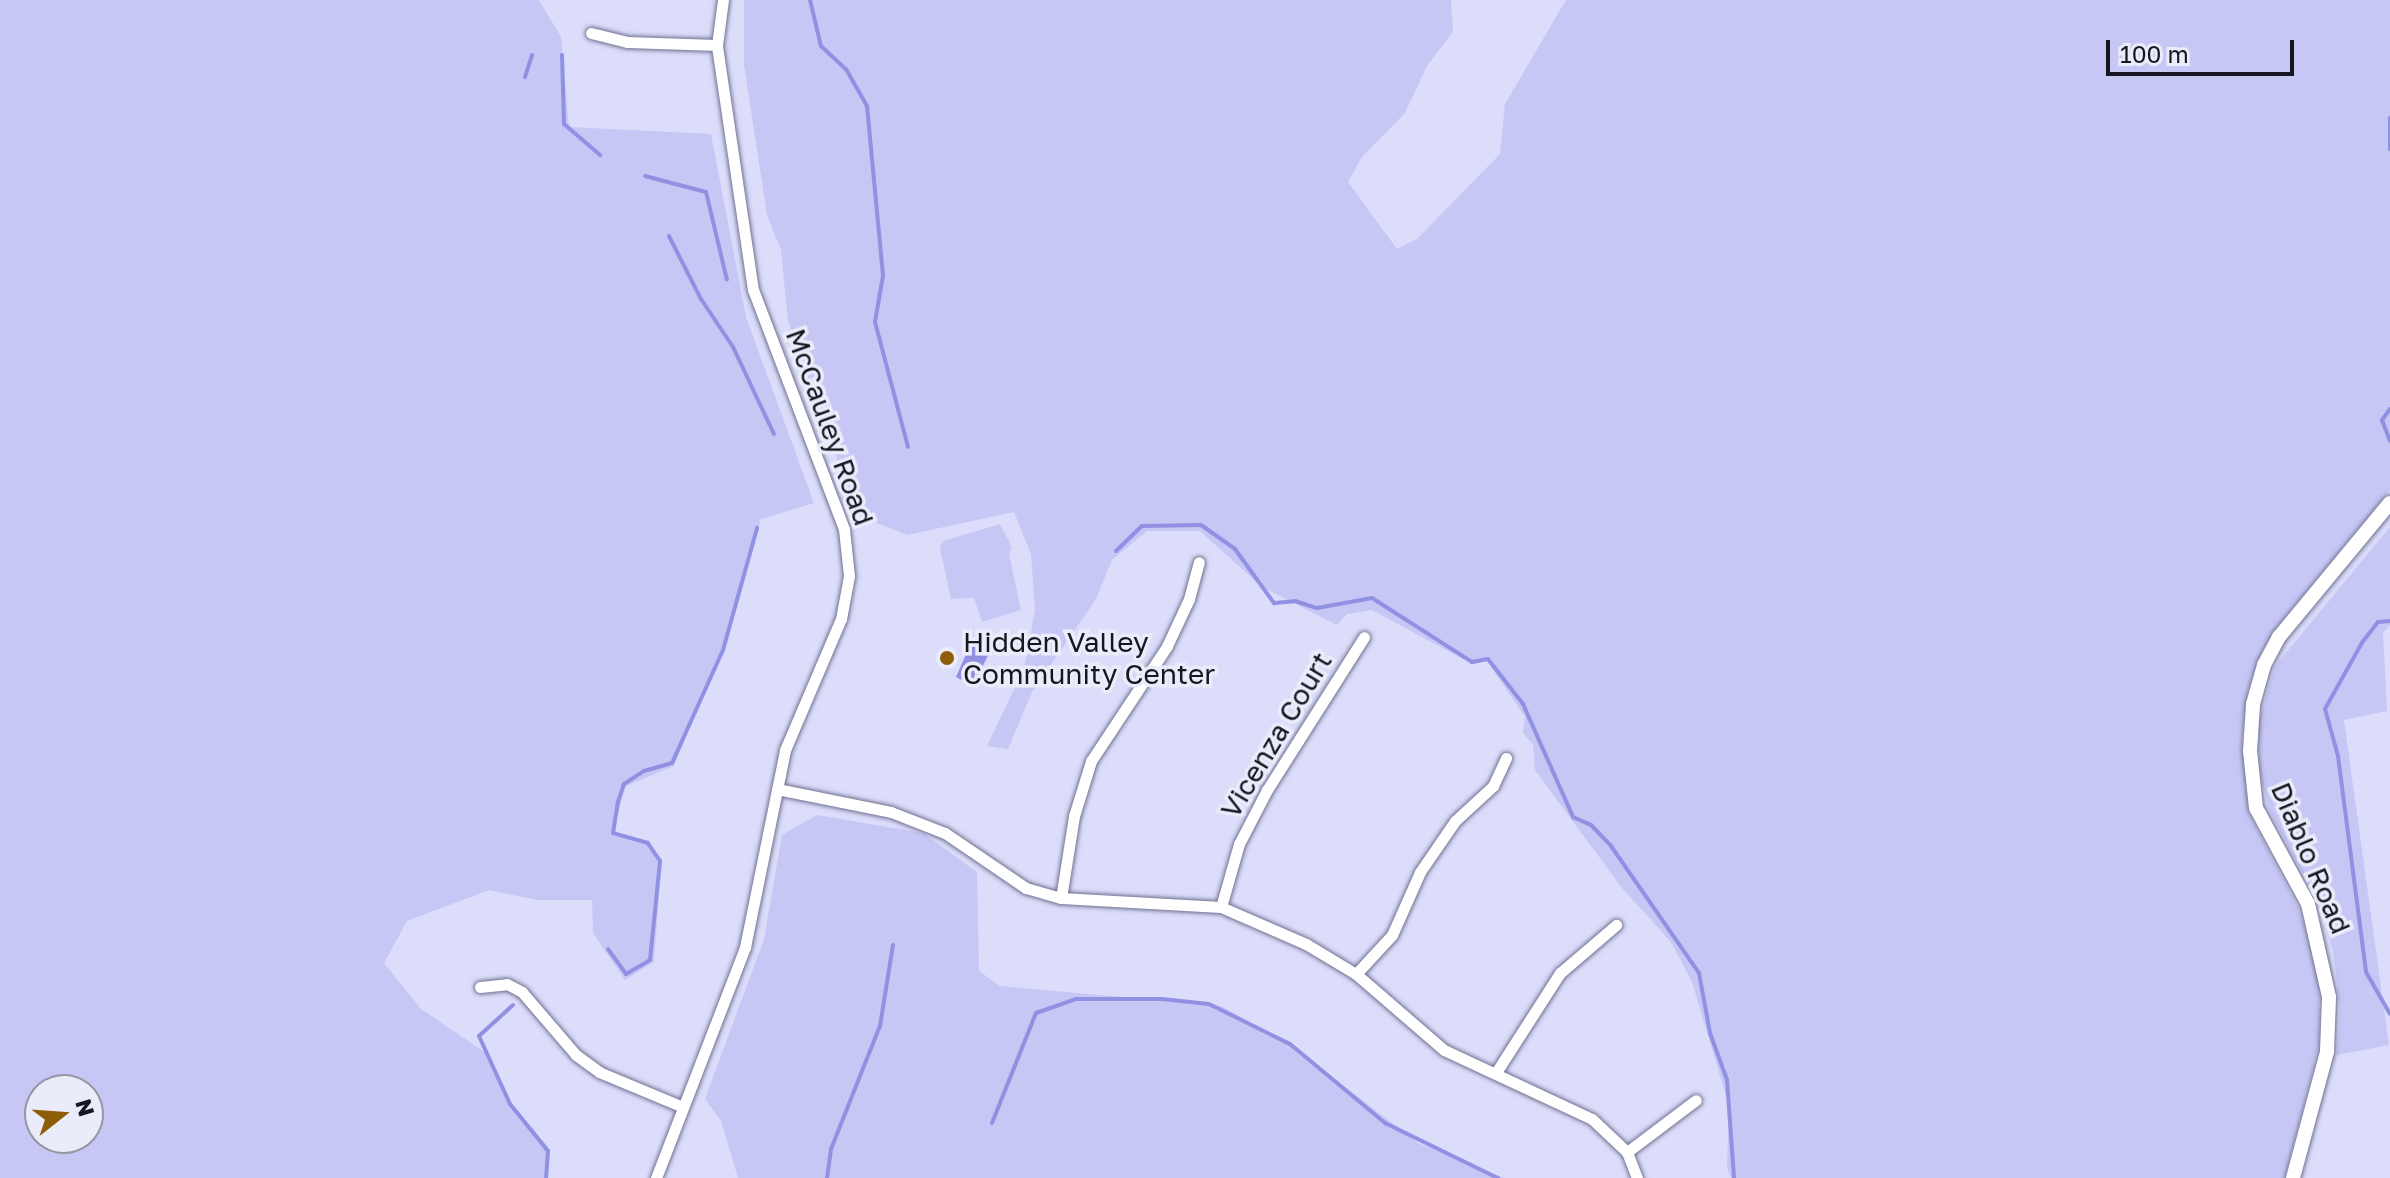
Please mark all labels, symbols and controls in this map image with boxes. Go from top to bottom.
scale bar [2110,24,2298,74]
text: 100 m [2120,39,2189,68]
street label: McCauley Road [779,324,881,530]
place label: Hidden Valley Community Center [963,625,1215,691]
street label: Vicenza Court [1213,646,1339,824]
marker: Hidden Valley Community Center [938,649,956,667]
street label: Diablo Road [2264,777,2358,939]
north arrow [24,1074,104,1154]
text: N [70,1095,101,1119]

